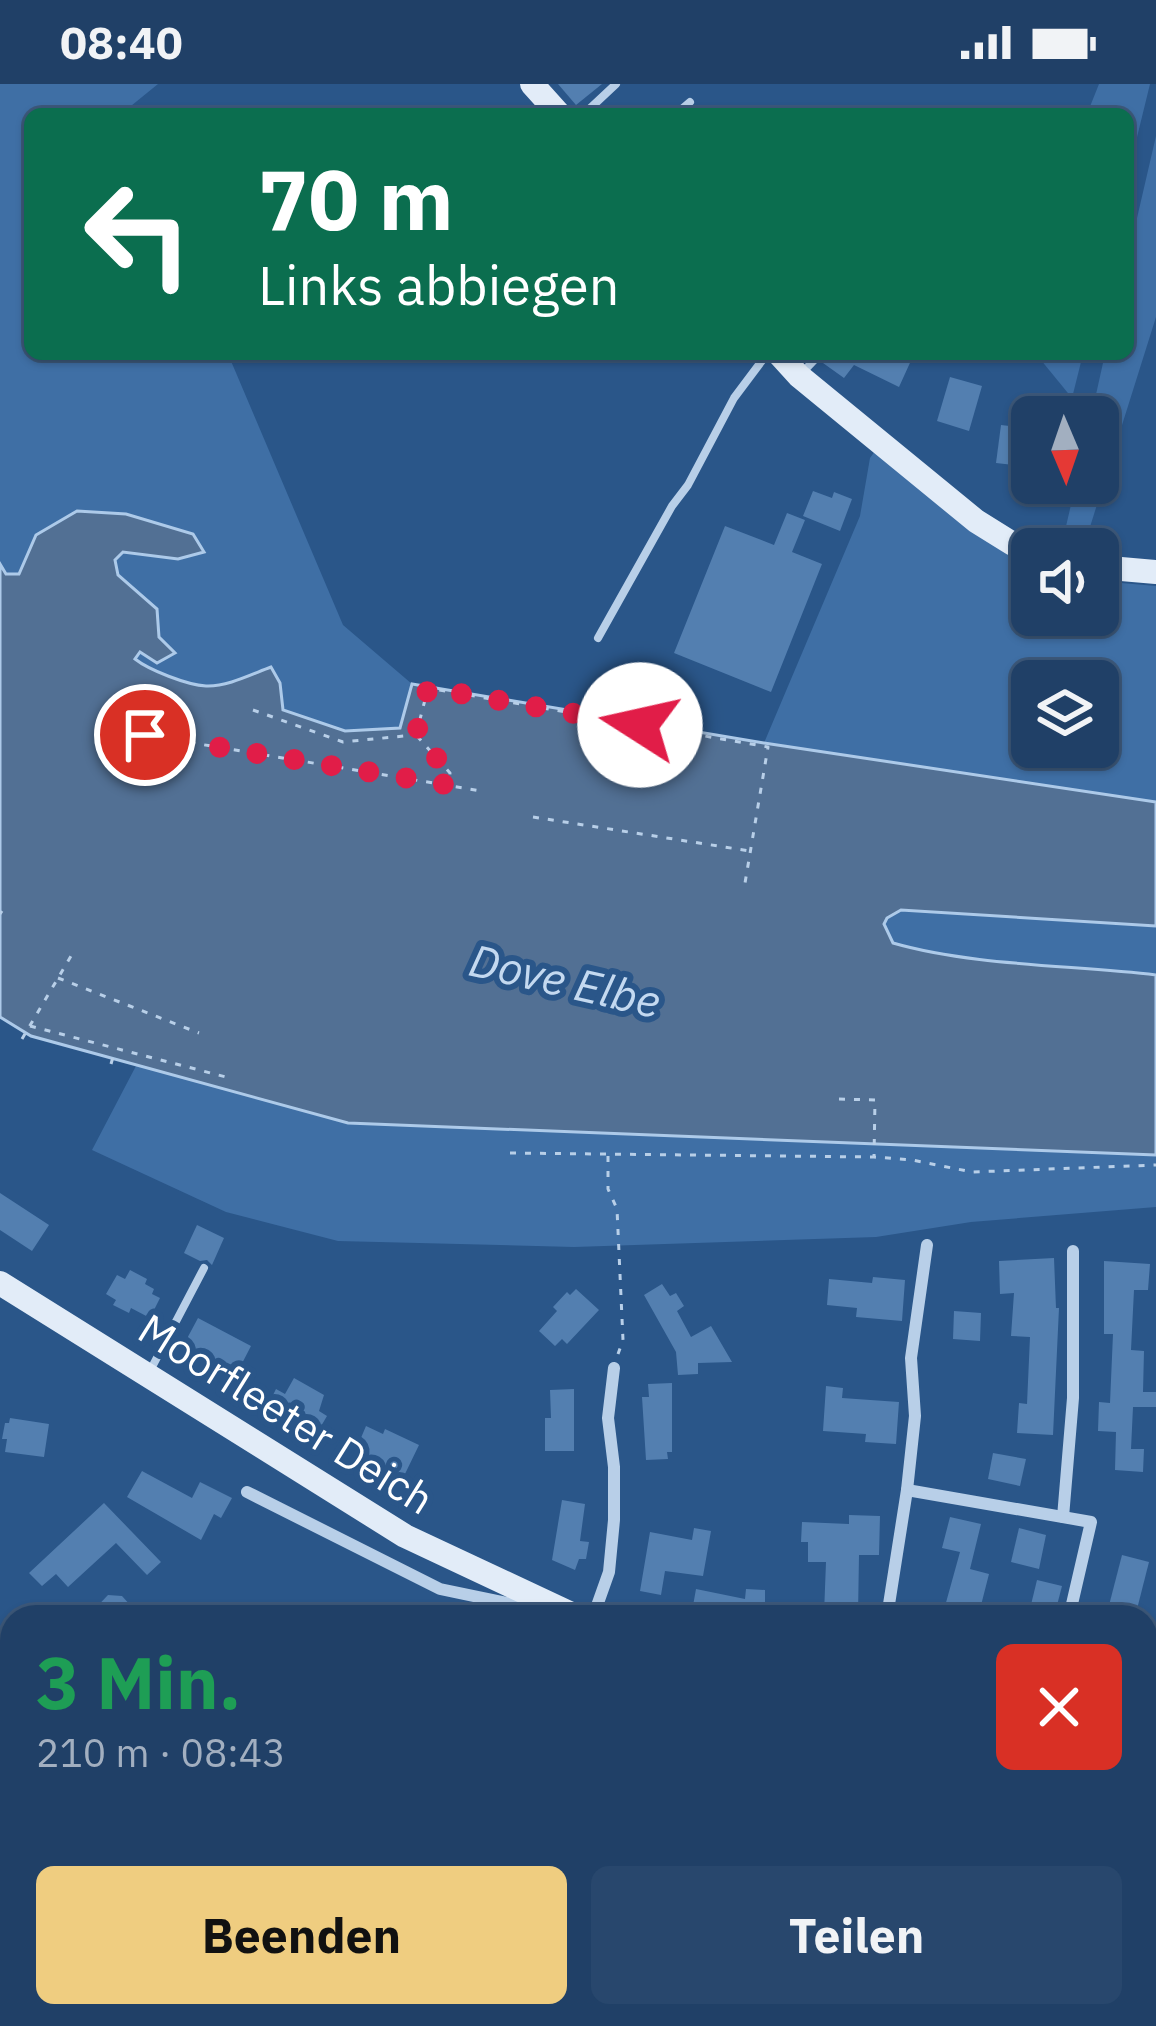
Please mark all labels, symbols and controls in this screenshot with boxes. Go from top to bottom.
text: 08:40 [60,13,183,71]
text: 70 m [258,144,454,253]
icon: left [60,156,216,312]
text: Links abbiegen [258,250,619,320]
north arrow [1011,396,1119,504]
map controls [1011,396,1119,768]
button: sound [1011,528,1119,636]
button: layers [1011,660,1119,768]
position arrow [577,662,703,788]
pin [94,684,196,786]
icon: arrive [112,702,178,768]
water label: Dove Elbe [464,930,666,1030]
street label: Moorfleeter Deich [129,1301,444,1526]
text: 3 Min. [36,1635,241,1729]
button: close [996,1644,1122,1770]
text: 210 m · 08:43 [36,1727,286,1778]
button: Beenden [36,1866,567,2004]
button: Teilen [591,1866,1122,2004]

